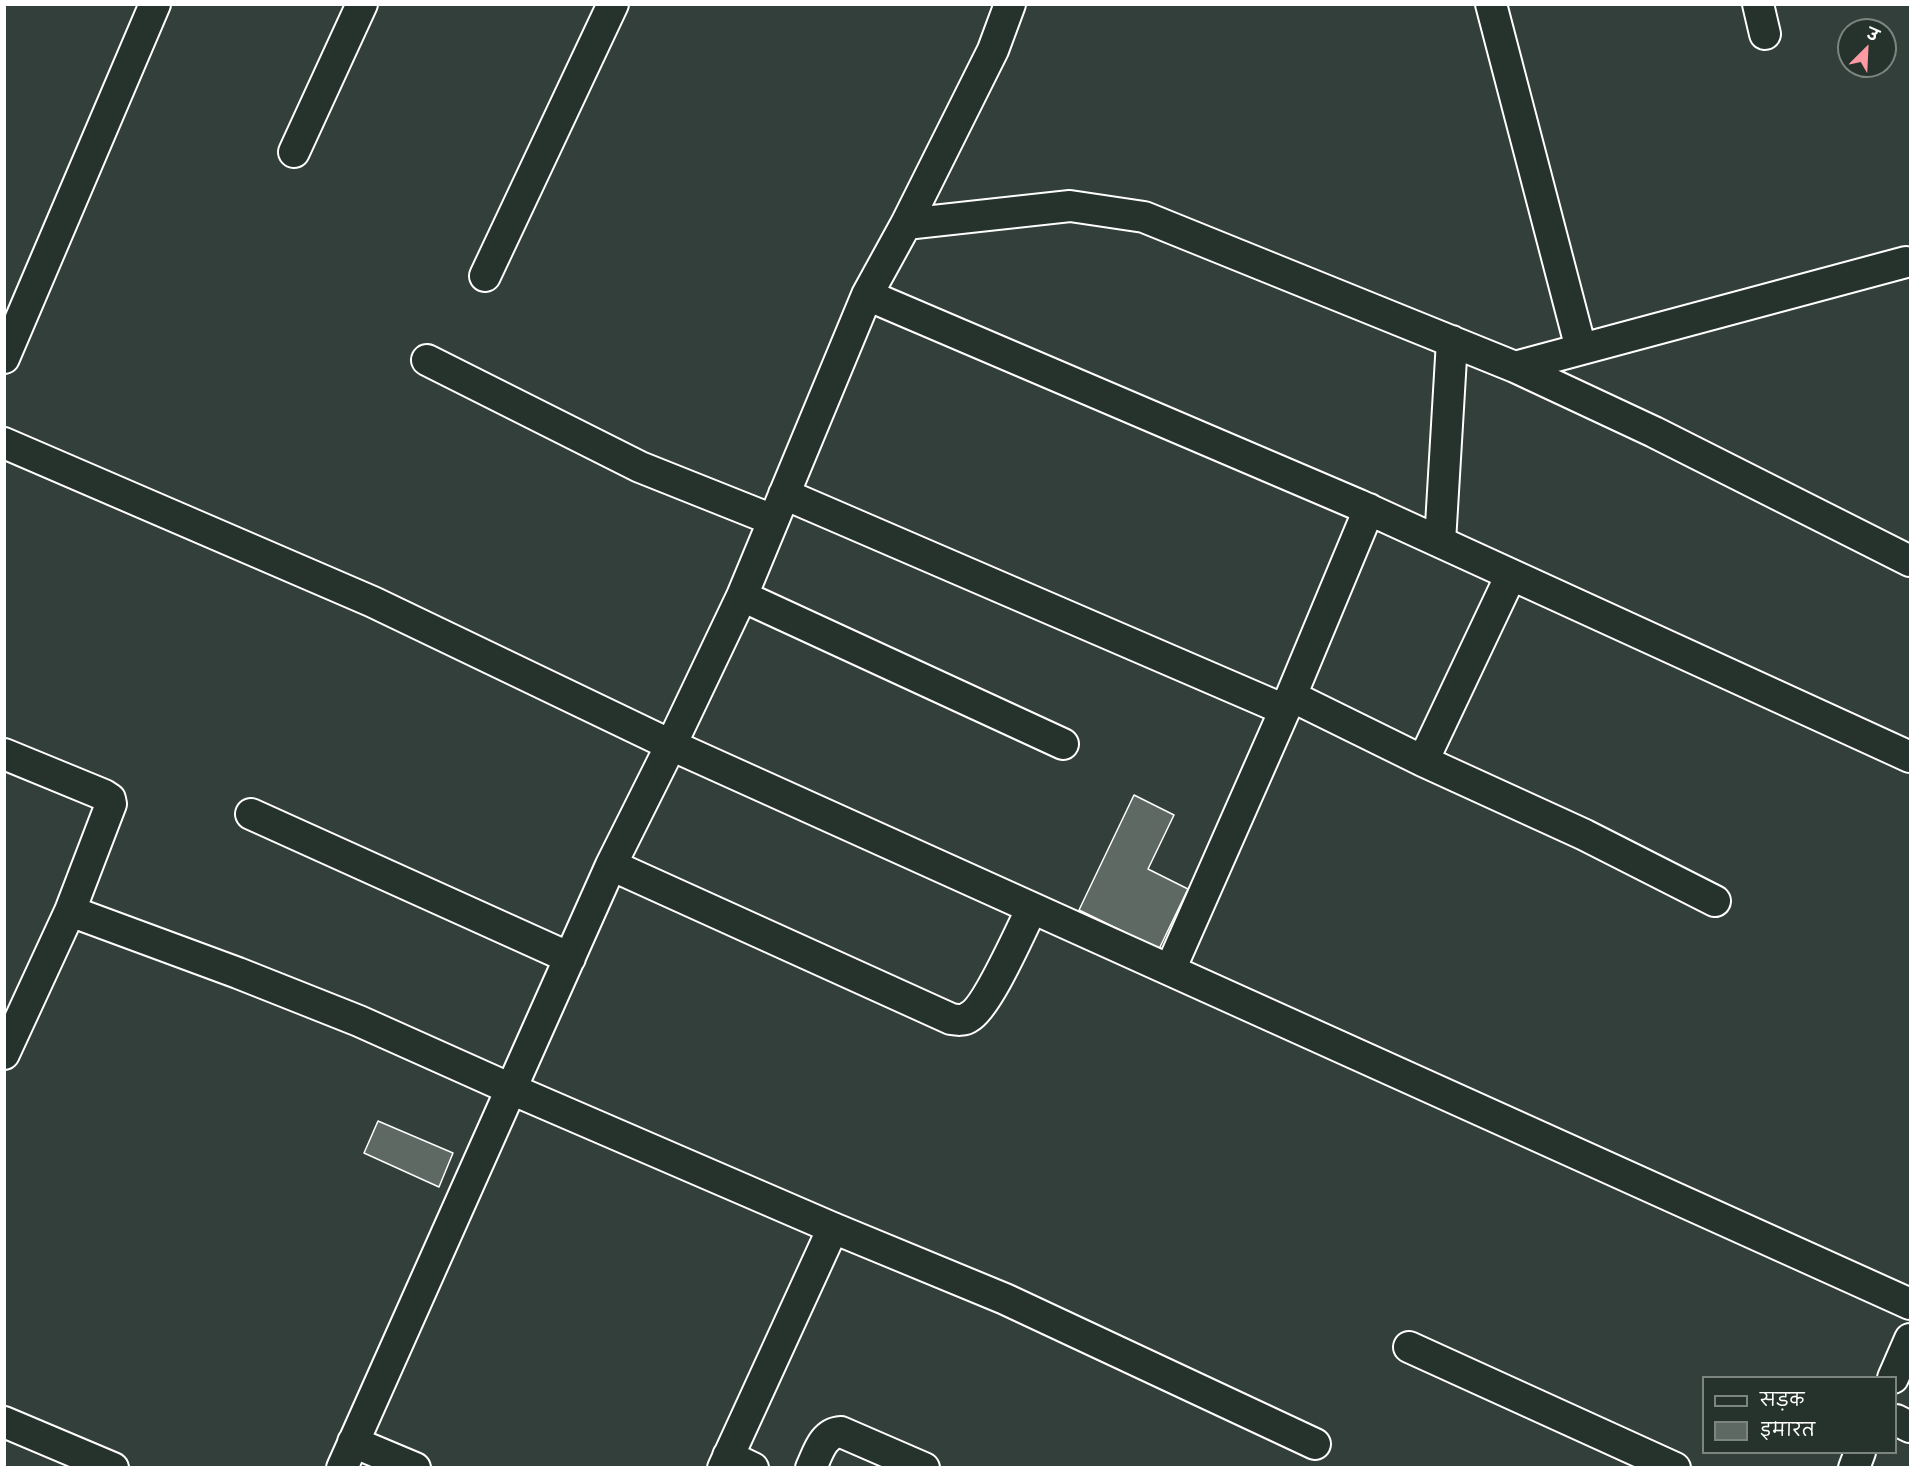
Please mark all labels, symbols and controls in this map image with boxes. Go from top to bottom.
north arrow [1837,18,1897,78]
text: उ [1864,20,1883,47]
legend [1702,1376,1897,1454]
text: सड़क [1760,1385,1804,1412]
text: इमारत [1760,1415,1815,1442]

